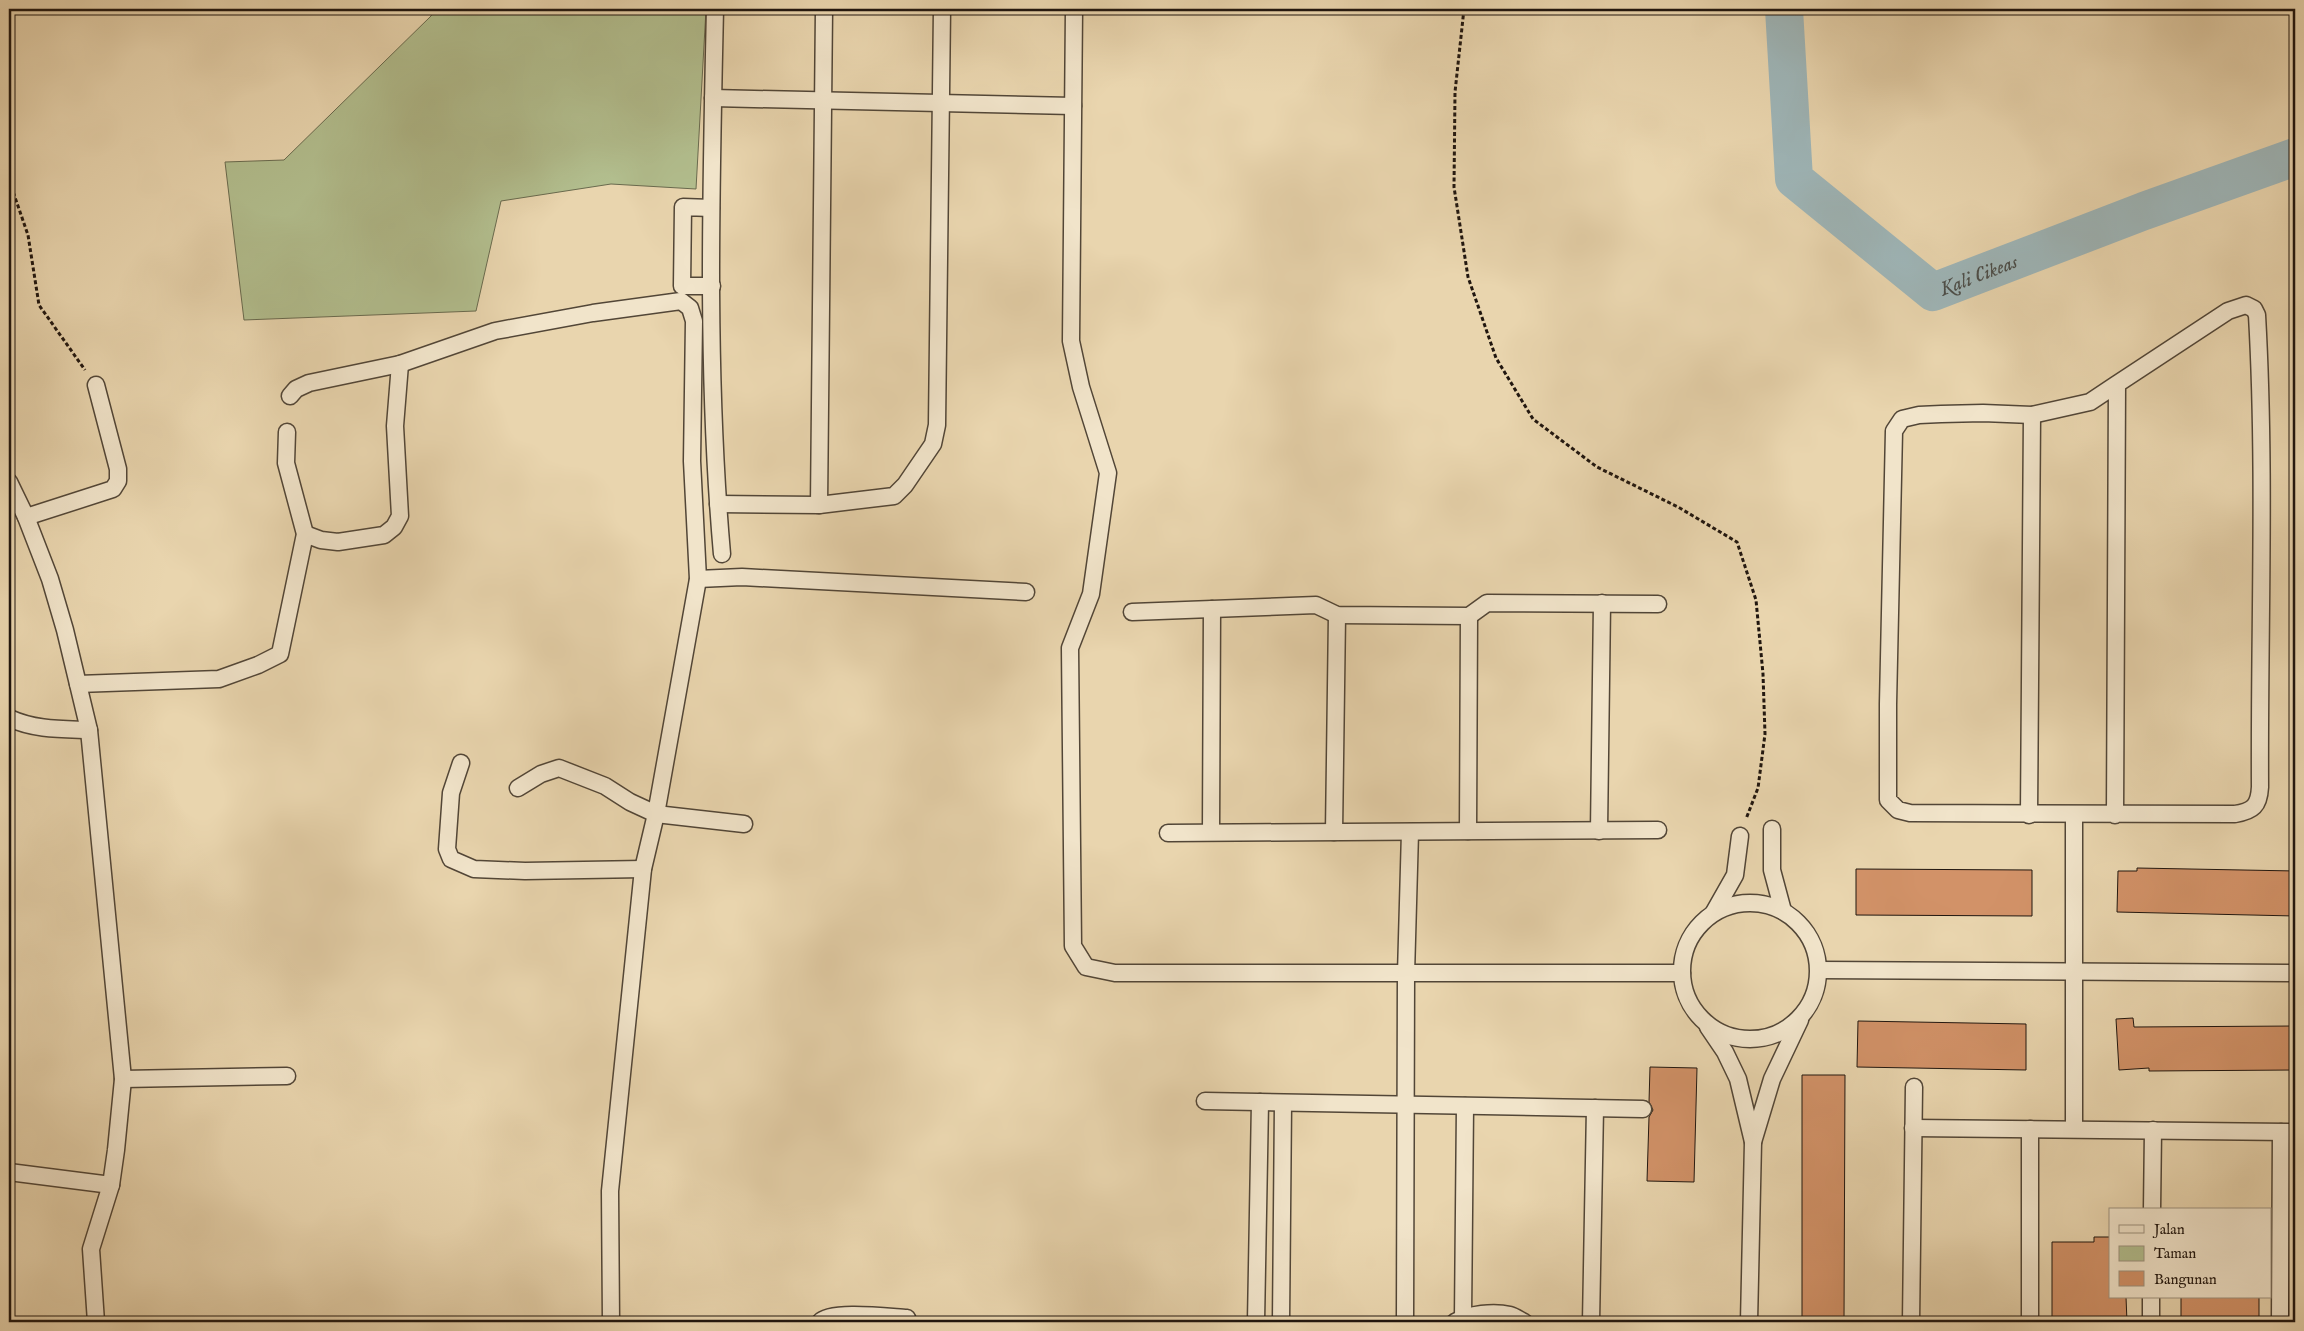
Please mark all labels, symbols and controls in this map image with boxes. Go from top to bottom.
water label: Kali Cikeas [1935,250,2022,303]
legend [2109,1208,2272,1298]
text: Jalan [2152,1220,2185,1239]
text: Taman [2154,1244,2196,1263]
text: Bangunan [2154,1270,2217,1289]

